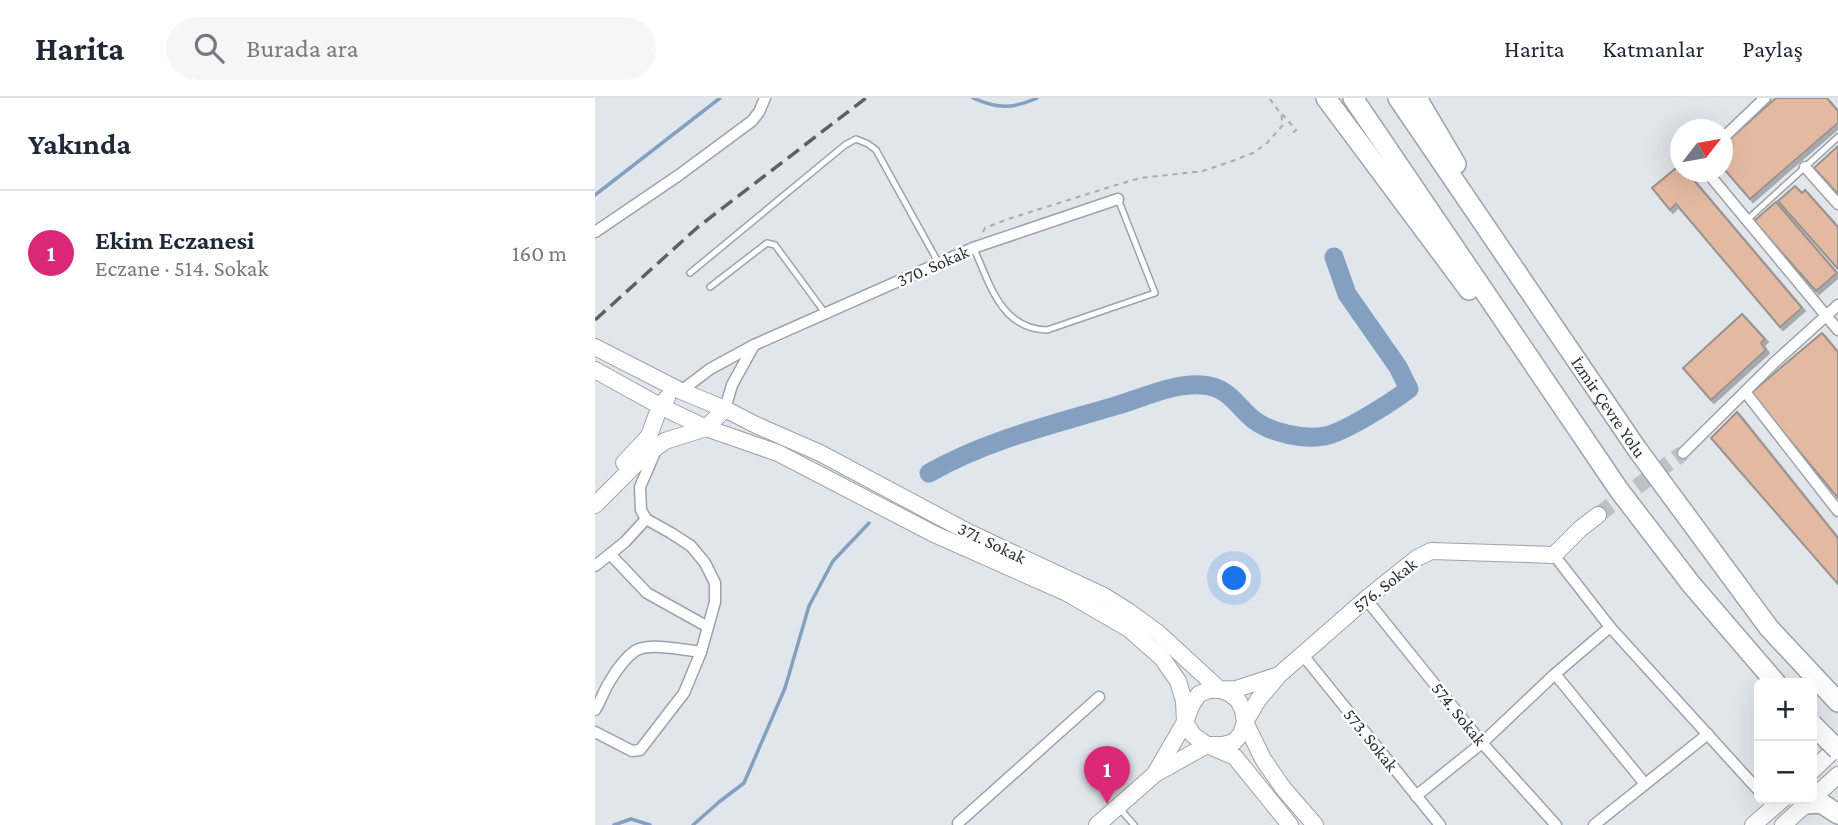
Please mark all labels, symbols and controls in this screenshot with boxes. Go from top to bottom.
search box [166,17,656,80]
icon: search [190,29,228,67]
text: Harita [35,30,124,67]
text: Burada ara [246,34,359,63]
text: Harita [1504,35,1565,62]
text: Katmanlar [1603,35,1704,62]
text: Paylaş [1742,35,1803,62]
north arrow [1670,119,1733,182]
text: Yakında [28,127,131,160]
text: Ekim Eczanesi [95,226,255,255]
text: 1 [47,240,55,266]
text: 160 m [512,240,567,266]
street label: 370. Sokak [894,241,972,291]
text: Eczane · 514. Sokak [95,255,268,281]
street label: İzmir Çevre Yolu [1567,353,1650,462]
street label: 371. Sokak [955,518,1030,568]
street label: 576. Sokak [1349,554,1421,616]
your location [1217,561,1251,595]
map controls [1754,678,1817,804]
button: + [1754,678,1817,741]
street label: 574. Sokak [1428,679,1491,750]
street label: 573. Sokak [1340,705,1403,776]
button: − [1754,741,1817,804]
pin: 1 [1084,746,1130,804]

